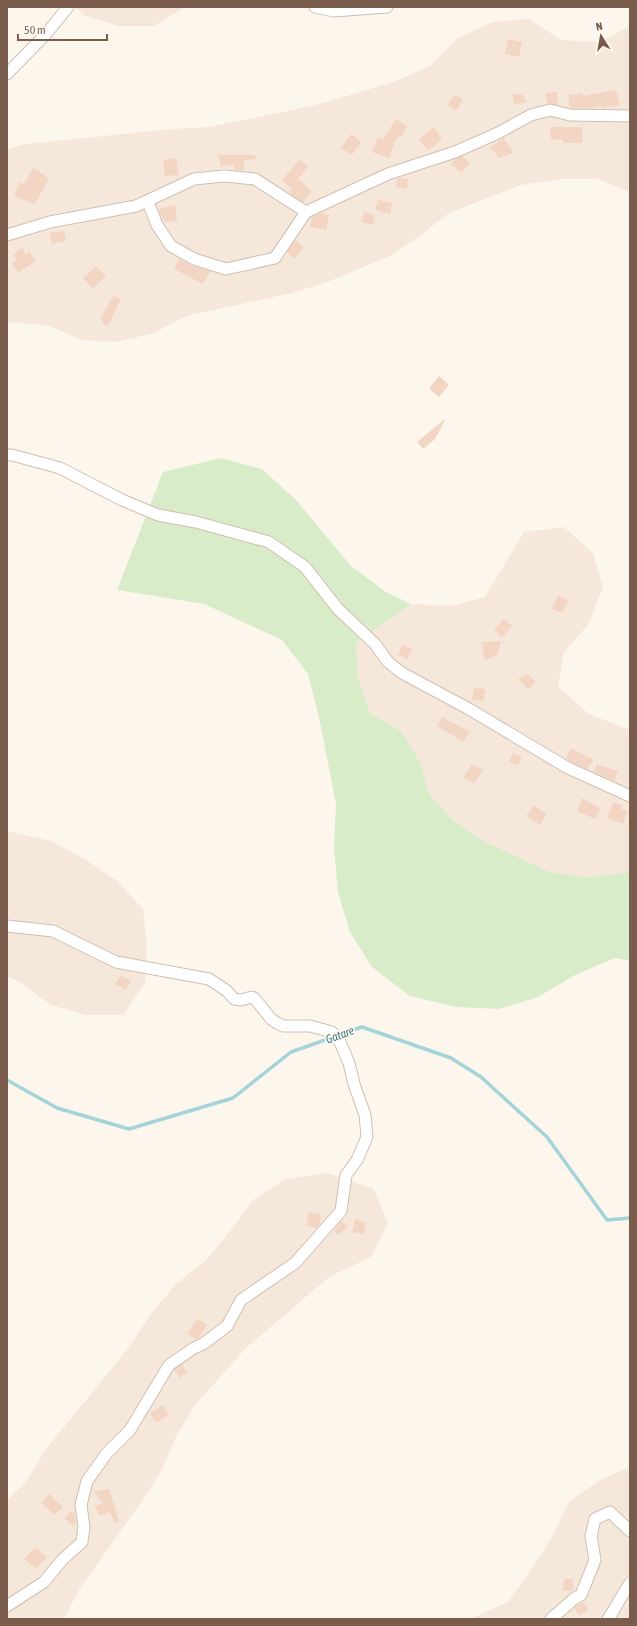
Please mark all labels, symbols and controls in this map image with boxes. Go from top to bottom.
scale bar [18,16,107,42]
north arrow [581,16,621,56]
text: N [595,20,603,33]
text: 50 m [24,23,46,37]
water label: Gatare [324,1023,357,1047]

